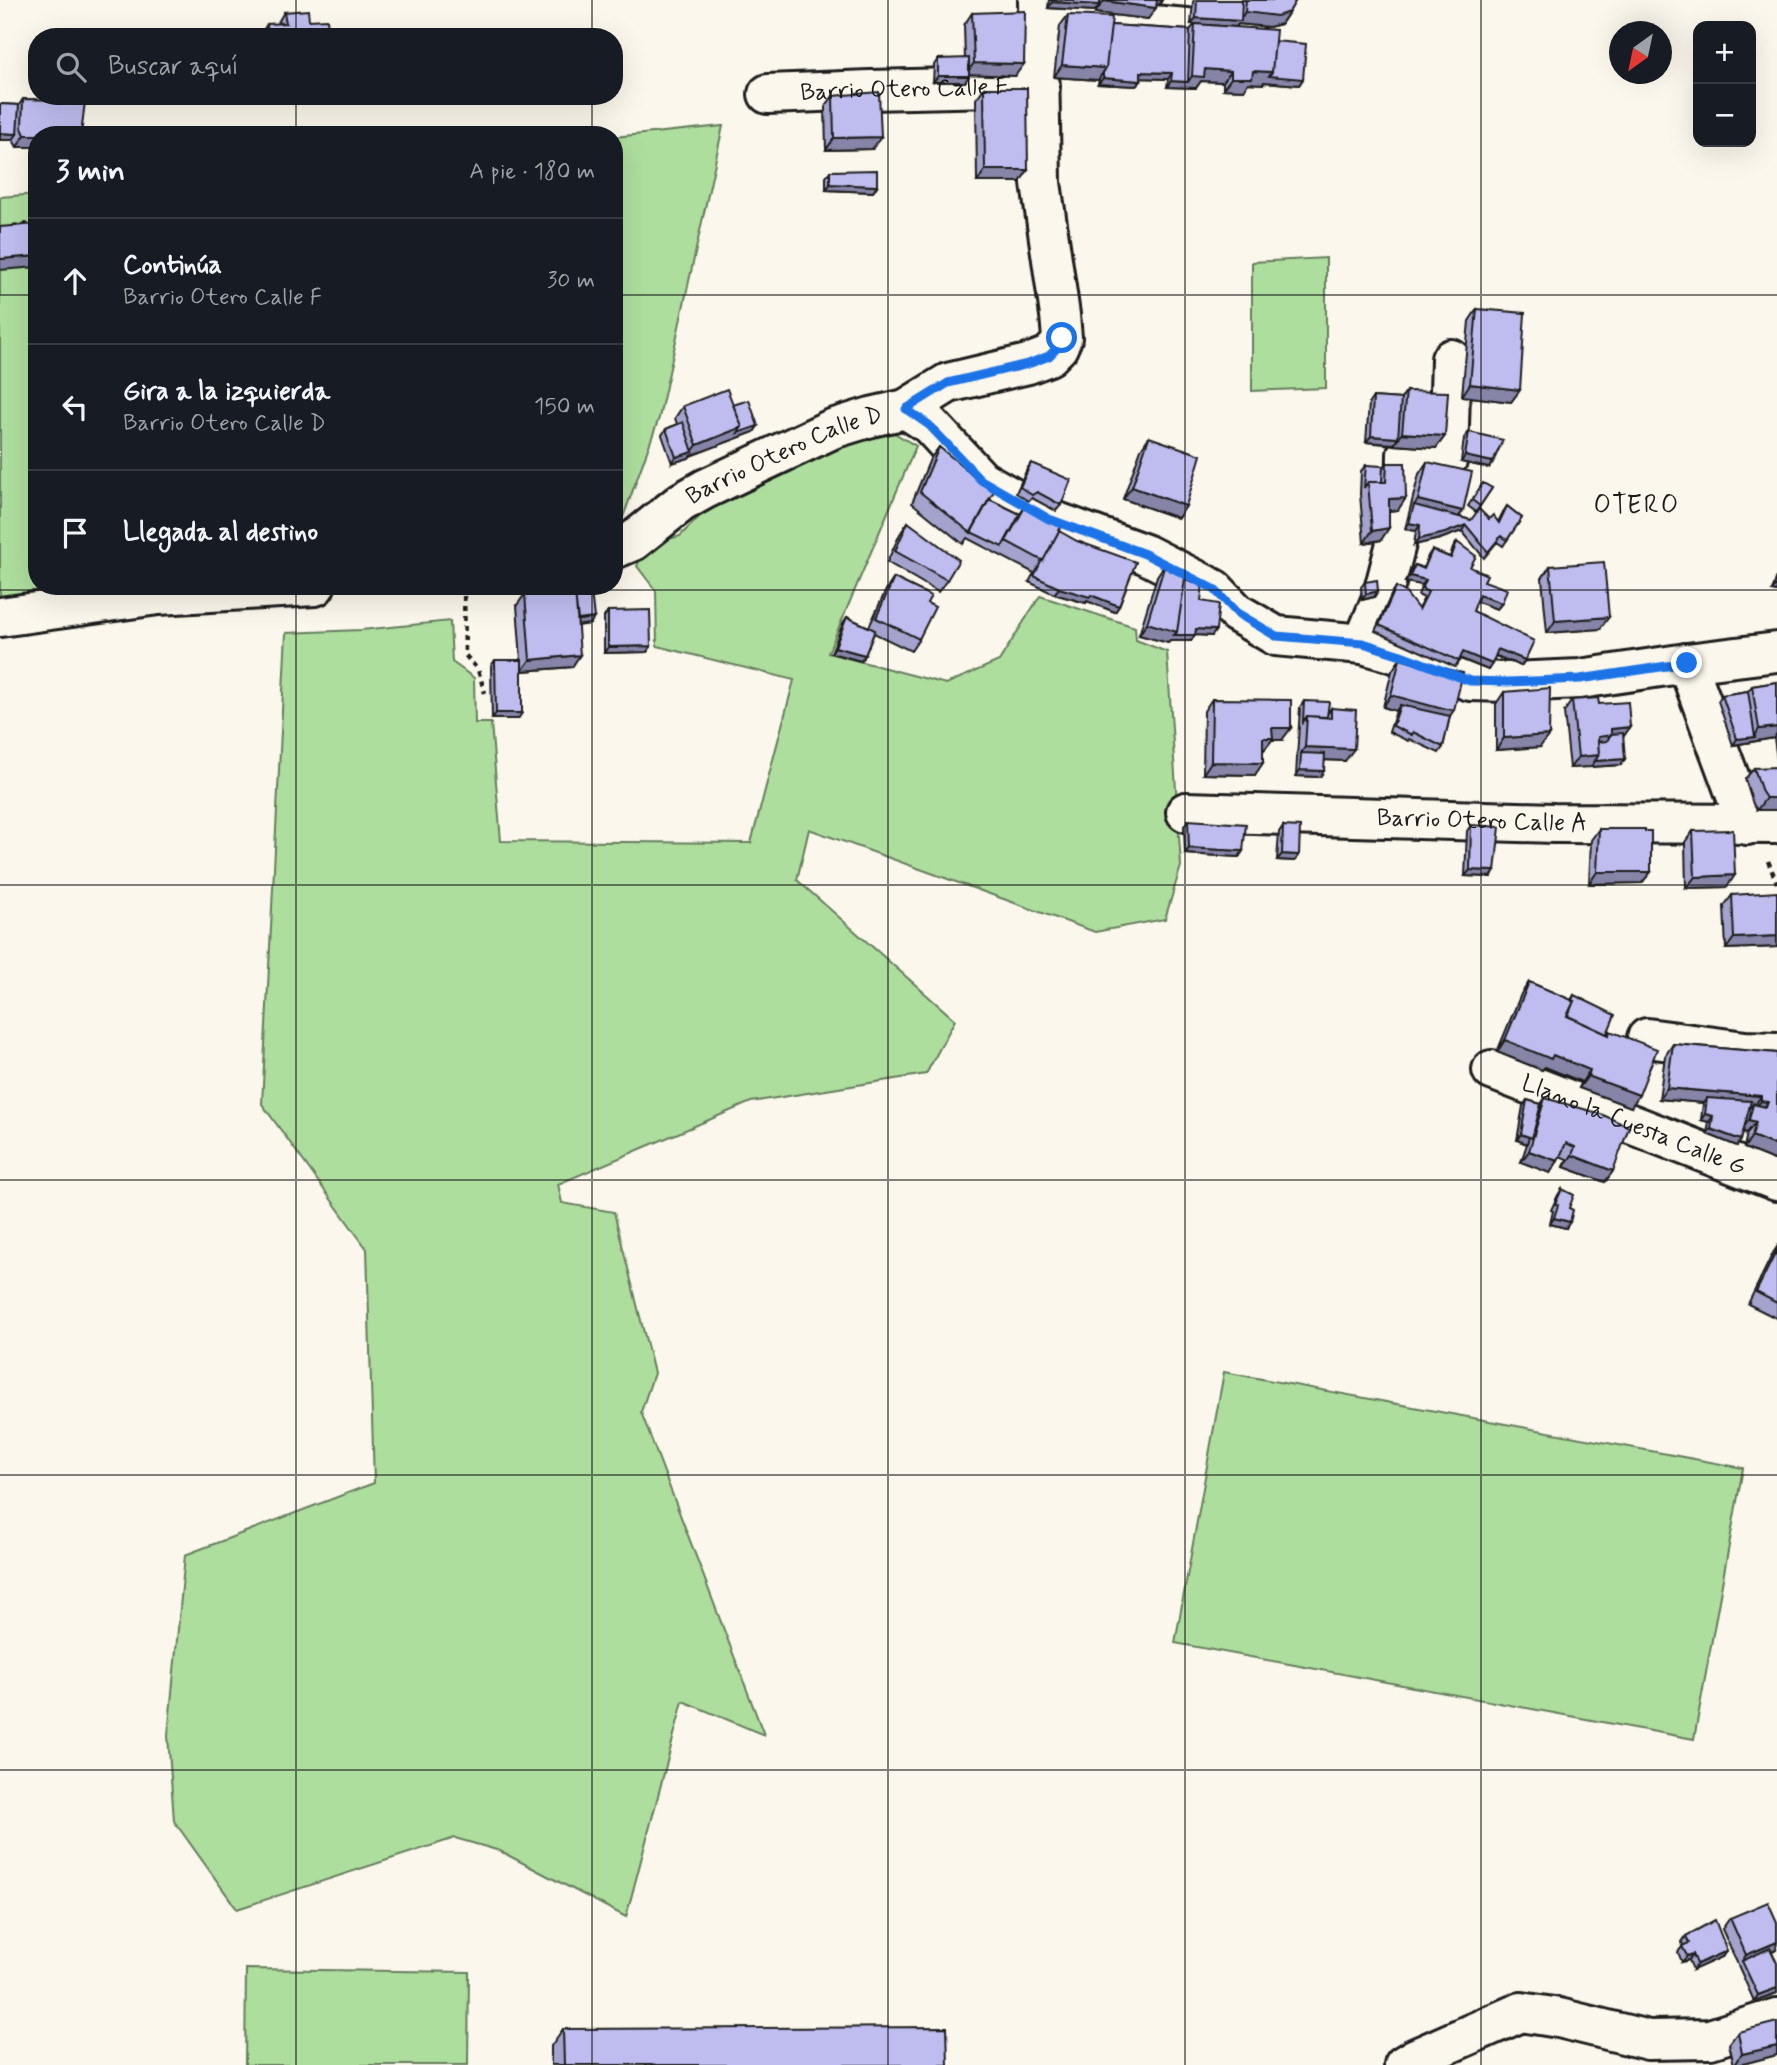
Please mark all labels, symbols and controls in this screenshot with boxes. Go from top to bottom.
north arrow [1609,21,1672,84]
map controls [1693,21,1756,147]
button: + [1693,21,1756,84]
search box [28,28,623,105]
icon: search [52,48,90,86]
text: Buscar aquí [108,50,239,84]
street label: Barrio Otero Calle F [800,71,1008,108]
button: − [1693,84,1756,147]
text: 3 min [56,152,125,191]
text: A pie · 180 m [469,157,595,187]
text: Continúa [123,249,222,283]
icon: ahead [56,262,94,300]
text: 30 m [547,266,595,296]
text: Barrio Otero Calle F [123,283,322,313]
route start [1046,322,1077,353]
text: Gira a la izquierda [123,375,330,409]
icon: left [56,388,94,426]
text: 150 m [534,392,595,422]
street label: Barrio Otero Calle D [680,399,885,512]
text: Barrio Otero Calle D [123,409,326,439]
district label: OTERO [1594,489,1680,523]
icon: arrive [56,514,94,552]
text: Llegada al destino [123,516,318,550]
route end [1671,647,1702,678]
street label: Barrio Otero Calle A [1376,802,1587,839]
street label: Llano la Cuesta Calle G [1517,1068,1750,1183]

